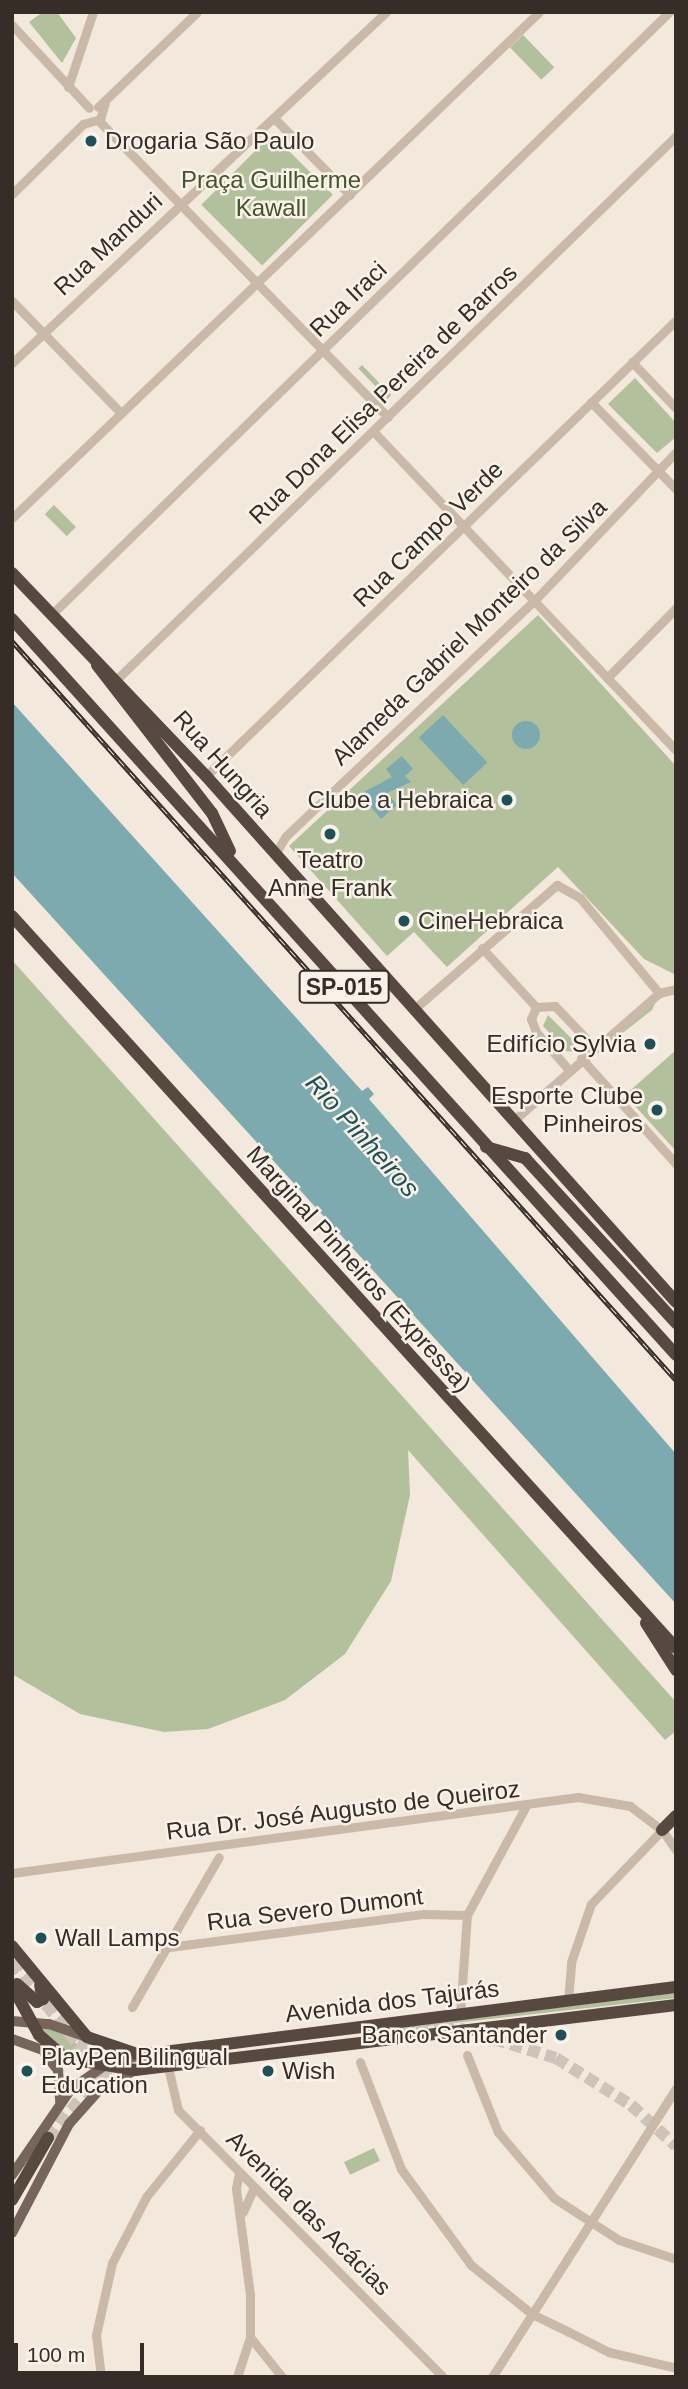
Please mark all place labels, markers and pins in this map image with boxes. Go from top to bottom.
place label: Drogaria São Paulo [105,127,314,155]
marker: Drogaria São Paulo [83,133,99,149]
place label: Clube a Hebraica [308,786,493,814]
marker: Clube a Hebraica [499,792,515,808]
marker: Teatro Anne Frank [322,826,338,842]
place label: Teatro Anne Frank [268,846,392,902]
place label: CineHebraica [418,907,563,935]
marker: CineHebraica [396,913,412,929]
place label: Edifício Sylvia [487,1030,636,1058]
marker: Edifício Sylvia [642,1036,658,1052]
place label: Esporte Clube Pinheiros [491,1082,643,1138]
marker: Esporte Clube Pinheiros [649,1102,665,1118]
place label: Wall Lamps [55,1924,179,1952]
marker: Wall Lamps [33,1930,49,1946]
place label: Banco Santander [362,2021,547,2049]
marker: Banco Santander [553,2027,569,2043]
place label: PlayPen Bilingual Education [41,2043,228,2099]
place label: Wish [282,2057,335,2085]
marker: PlayPen Bilingual Education [19,2063,35,2079]
marker: Wish [260,2063,276,2079]

